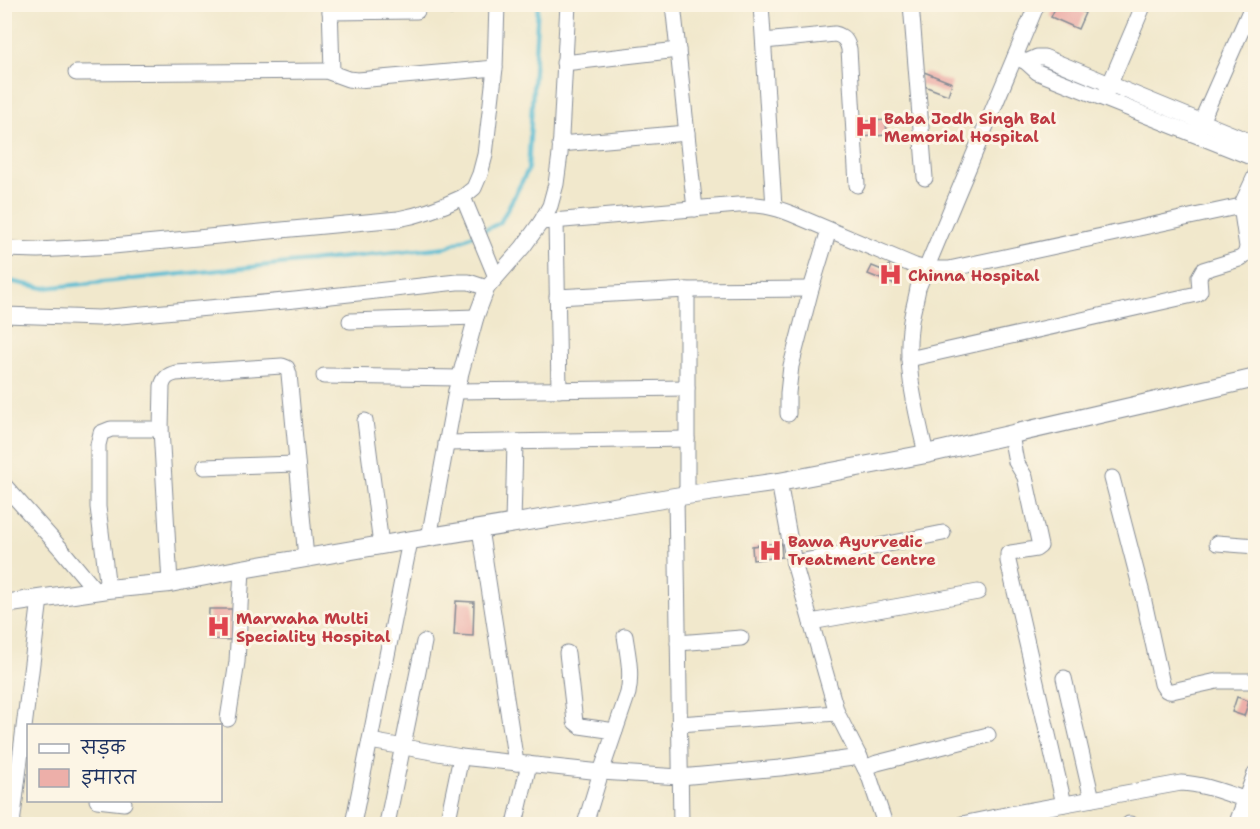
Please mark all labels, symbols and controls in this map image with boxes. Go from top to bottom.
place label: Baba Jodh Singh Bal Memorial Hospital [884,108,1056,147]
hospital icon: Baba Jodh Singh Bal Memorial Hospital [853,114,879,140]
hospital icon: Chinna Hospital [877,262,903,288]
place label: Chinna Hospital [908,265,1040,286]
place label: Bawa Ayurvedic Treatment Centre [788,531,936,570]
hospital icon: Bawa Ayurvedic Treatment Centre [757,537,783,563]
place label: Marwaha Multi Speciality Hospital [236,608,391,647]
hospital icon: Marwaha Multi Speciality Hospital [205,614,231,640]
legend [27,724,222,802]
text: सड़क [80,736,126,760]
text: इमारत [81,766,137,790]

